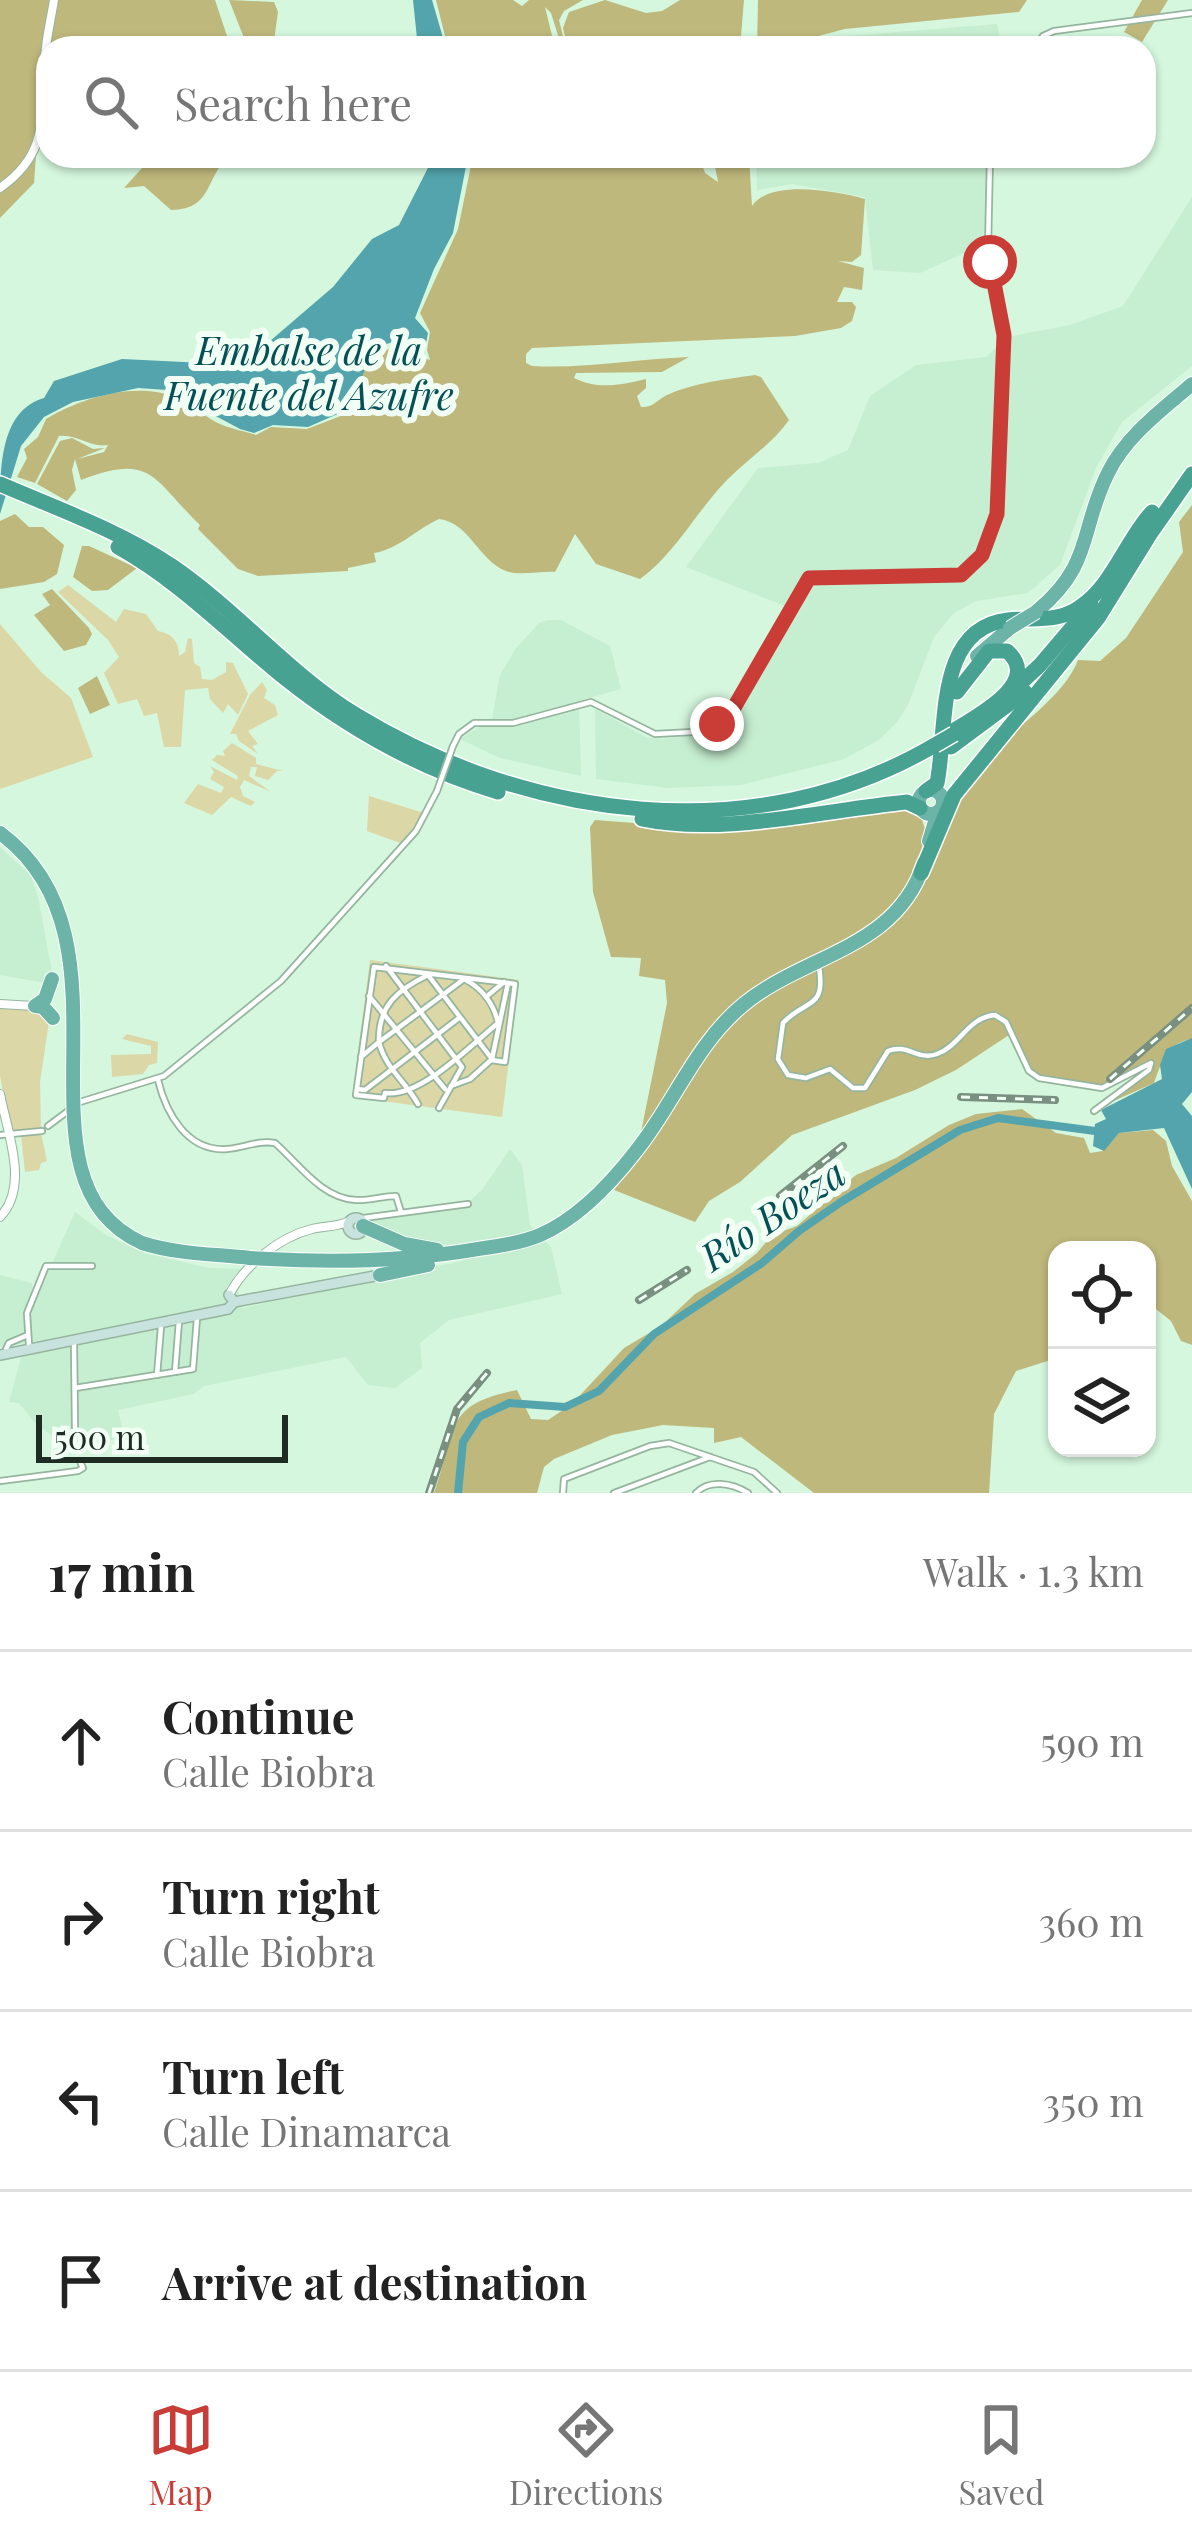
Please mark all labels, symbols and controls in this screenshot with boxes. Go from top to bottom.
search box [36,36,1156,168]
icon: search [78,69,144,135]
text: Search here [174,72,412,132]
route start [963,235,1017,289]
water label: Embalse de la Fuente del Azufre [162,323,454,420]
route end [690,697,744,751]
water label: Río Boeza [687,1146,855,1282]
map controls [1048,1241,1156,1457]
button: locate [1048,1241,1156,1349]
button: layers [1048,1349,1156,1457]
scale bar [36,1409,288,1462]
text: 500 m [54,1414,145,1458]
text: 17 min [48,1537,195,1605]
text: Walk · 1.3 km [923,1545,1144,1597]
text: Continue [162,1685,354,1745]
icon: ahead [48,1708,114,1774]
text: 590 m [1040,1715,1144,1767]
text: Calle Biobra [162,1745,375,1797]
text: Turn right [162,1865,380,1925]
icon: right [48,1888,114,1954]
text: 360 m [1039,1895,1144,1947]
text: Calle Biobra [162,1925,375,1977]
text: Turn left [162,2045,344,2105]
icon: left [48,2068,114,2134]
text: 350 m [1042,2075,1144,2127]
text: Calle Dinamarca [162,2105,451,2157]
icon: arrive [48,2248,114,2314]
text: Arrive at destination [162,2251,587,2311]
tab: Map [148,2397,214,2513]
tab: Directions [509,2397,663,2513]
tab: Saved [959,2397,1044,2513]

